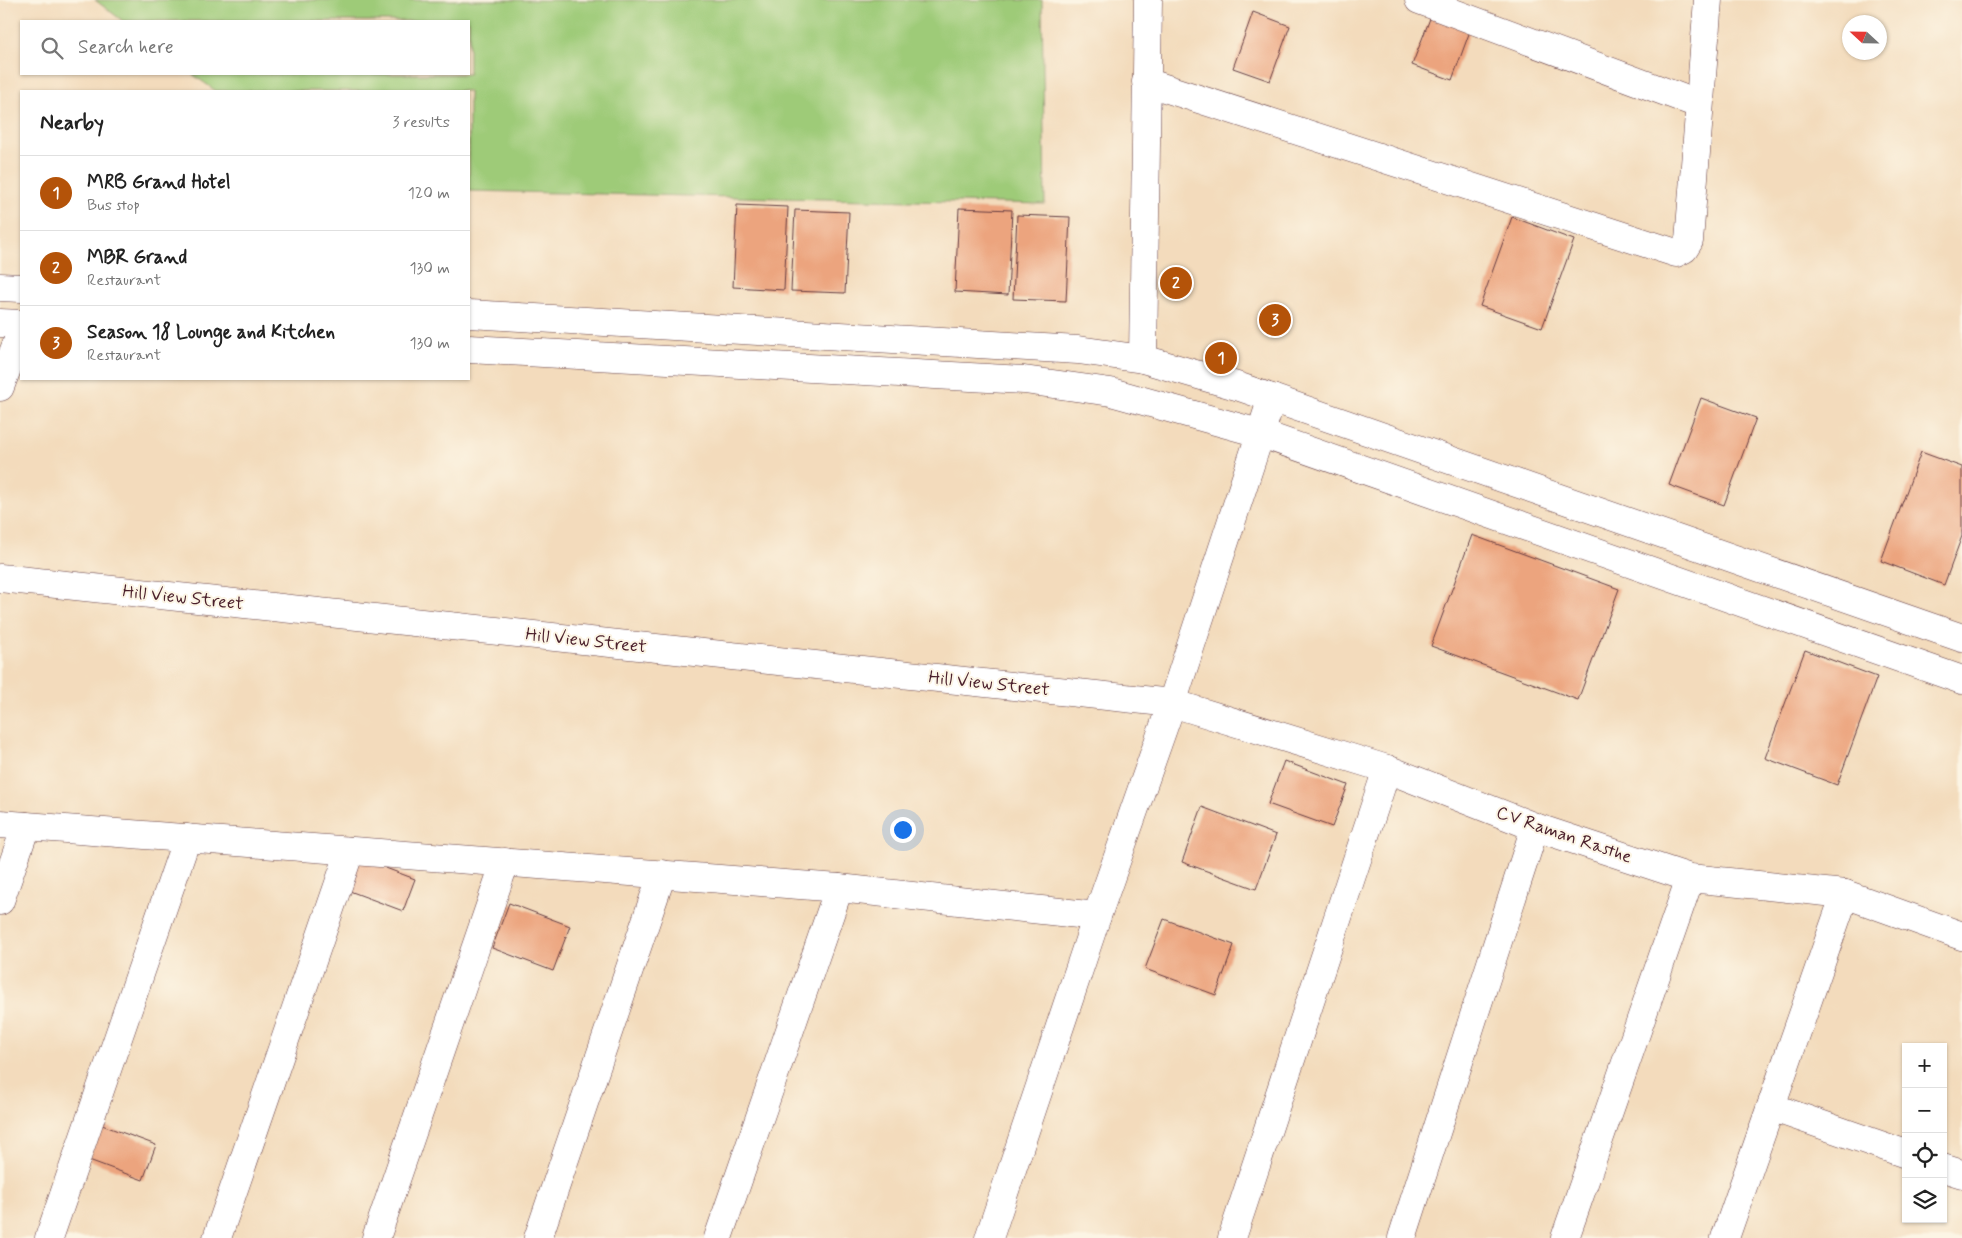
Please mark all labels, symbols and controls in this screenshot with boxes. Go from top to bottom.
north arrow [1842,15,1887,60]
search box [20,20,470,75]
icon: search [38,34,66,62]
text: Search here [78,35,174,60]
text: Nearby [40,109,104,137]
text: 3 results [392,112,450,133]
text: MRB Grand Hotel [87,170,230,195]
text: 1 [52,183,60,204]
text: 120 m [408,183,450,204]
text: Bus stop [87,195,140,216]
text: MBR Grand [87,245,187,270]
text: 2 [52,258,60,279]
text: 130 m [409,258,450,279]
pin: 2 [1160,264,1192,302]
text: Restaurant [87,270,161,291]
pin: 3 [1259,301,1291,339]
text: Season 18 Lounge and Kitchen [87,320,335,345]
text: 3 [52,333,60,354]
text: 130 m [409,333,450,354]
pin: 1 [1205,339,1237,377]
text: Restaurant [87,345,161,366]
street label: Hill View Street [121,580,245,616]
street label: Hill View Street [524,623,648,659]
street label: Hill View Street [927,666,1051,702]
street label: CV Raman Rasthe [1493,801,1635,869]
your location [890,817,916,843]
map controls [1902,1043,1947,1223]
button: + [1902,1043,1947,1088]
button: − [1902,1088,1947,1133]
button: locate [1902,1133,1947,1178]
button: layers [1902,1178,1947,1223]

